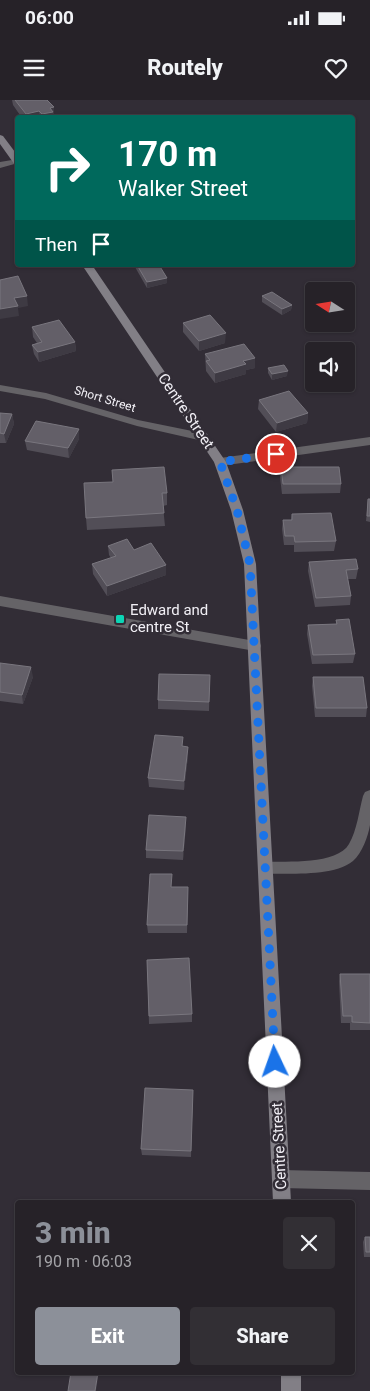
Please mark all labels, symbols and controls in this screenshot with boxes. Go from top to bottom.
text: 06:00 [25,6,74,29]
icon: menu [20,54,48,82]
icon: heart [322,54,350,82]
text: Routely [147,55,223,80]
text: 170 m [118,134,217,175]
icon: right [35,135,100,200]
text: Walker Street [118,176,248,201]
icon: arrive [87,230,115,258]
text: Then [35,233,77,256]
north arrow [305,282,355,332]
map controls [305,282,355,392]
button: sound [305,342,355,392]
street label: Centre Street [154,370,218,452]
street label: Short Street [73,383,137,415]
pin [255,433,297,475]
icon: arrive [262,440,290,468]
place label: Edward and centre St [130,601,208,636]
marker: Edward and centre St [114,613,126,625]
position arrow [248,1035,300,1087]
street label: Centre Street [268,1102,290,1190]
text: 3 min [35,1215,111,1250]
button: close [283,1217,335,1269]
text: 190 m · 06:03 [35,1252,132,1271]
button: Exit [35,1307,180,1365]
button: Share [190,1307,335,1365]

